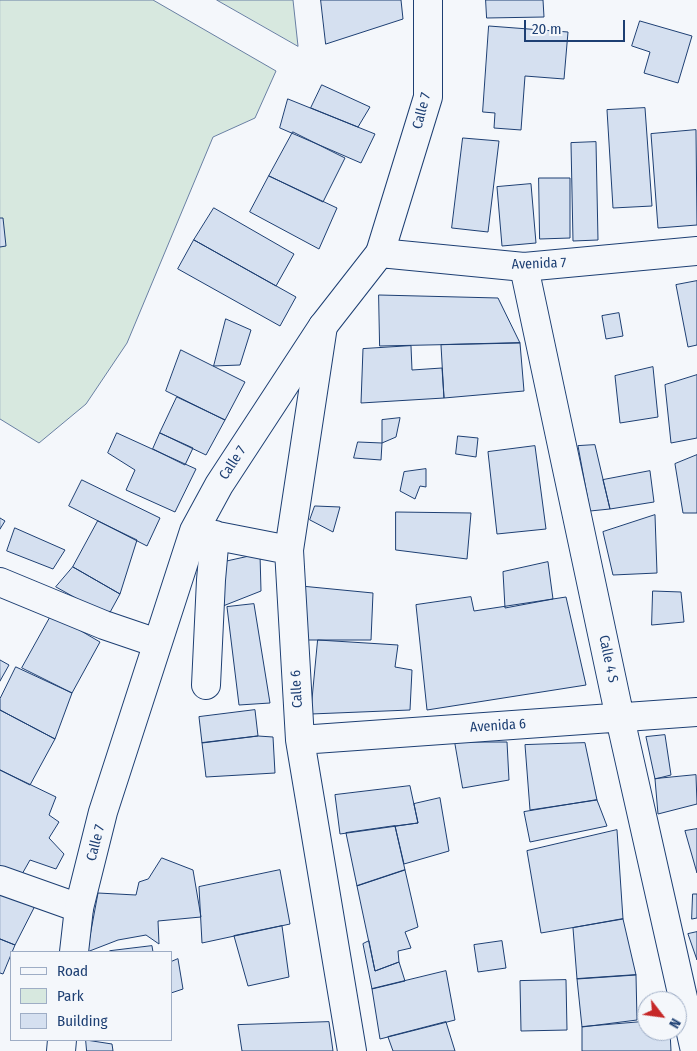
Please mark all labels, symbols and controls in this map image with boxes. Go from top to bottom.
scale bar [527,10,628,42]
text: 20 m [532,20,562,38]
street label: Calle 7 [409,91,435,131]
street label: Avenida 7 [511,255,567,273]
street label: Calle 7 [216,443,250,483]
street label: Calle 4 S [595,634,621,684]
street label: Calle 6 [288,670,306,708]
street label: Avenida 6 [470,716,526,736]
street label: Calle 7 [83,823,109,863]
legend [10,951,172,1041]
text: Road [57,962,88,980]
text: Park [57,987,84,1005]
north arrow [637,991,687,1041]
text: Building [57,1012,108,1030]
text: N [665,1015,684,1031]

